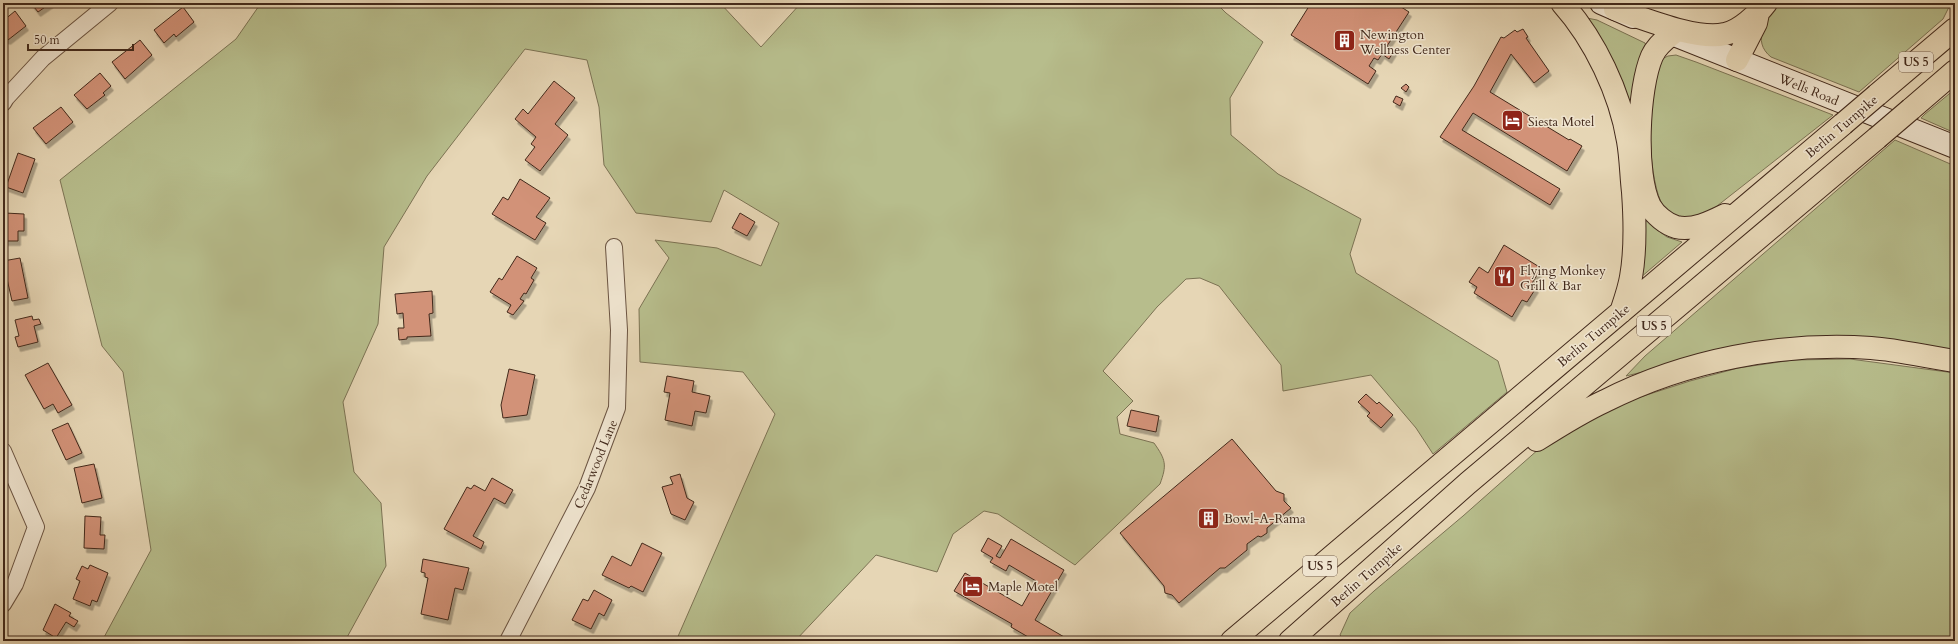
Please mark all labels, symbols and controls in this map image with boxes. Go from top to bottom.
scale bar [28,26,133,52]
place label: Newington Wellness Center [1359,26,1451,59]
building icon: Newington Wellness Center [1332,28,1358,54]
text: 50 m [34,32,61,48]
road number: US 5 [1899,52,1933,72]
street label: Wells Road [1775,69,1841,110]
street label: Berlin Turnpike [1802,91,1882,162]
hotel icon: Siesta Motel [1499,108,1525,134]
place label: Siesta Motel [1528,113,1595,131]
place label: Flying Monkey Grill & Bar [1520,262,1606,295]
restaurant icon: Flying Monkey Grill & Bar [1491,264,1517,290]
street label: Berlin Turnpike [1554,300,1634,371]
road number: US 5 [1637,316,1671,336]
street label: Cedarwood Lane [570,417,622,512]
building icon: Bowl-A-Rama [1196,505,1222,531]
place label: Bowl-A-Rama [1224,510,1306,528]
street label: Berlin Turnpike [1327,539,1406,611]
road number: US 5 [1303,556,1337,576]
hotel icon: Maple Motel [959,573,985,599]
place label: Maple Motel [988,578,1059,596]

